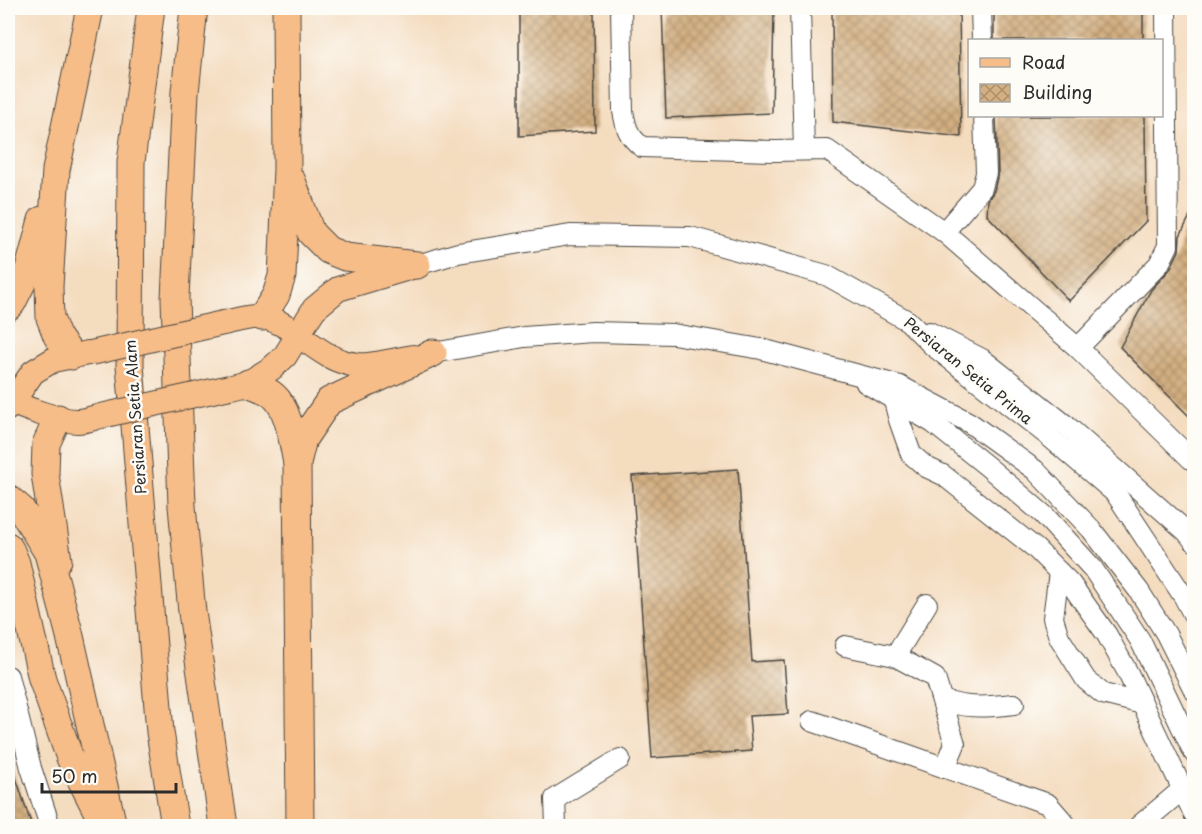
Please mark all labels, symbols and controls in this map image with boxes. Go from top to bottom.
legend [968,39,1163,117]
text: Road [1022,48,1066,75]
text: Building [1022,78,1092,105]
street label: Persiaran Setia Prima [900,311,1039,429]
street label: Persiaran Setia Alam [118,339,151,495]
scale bar [42,756,176,794]
text: 50 m [51,762,98,789]

